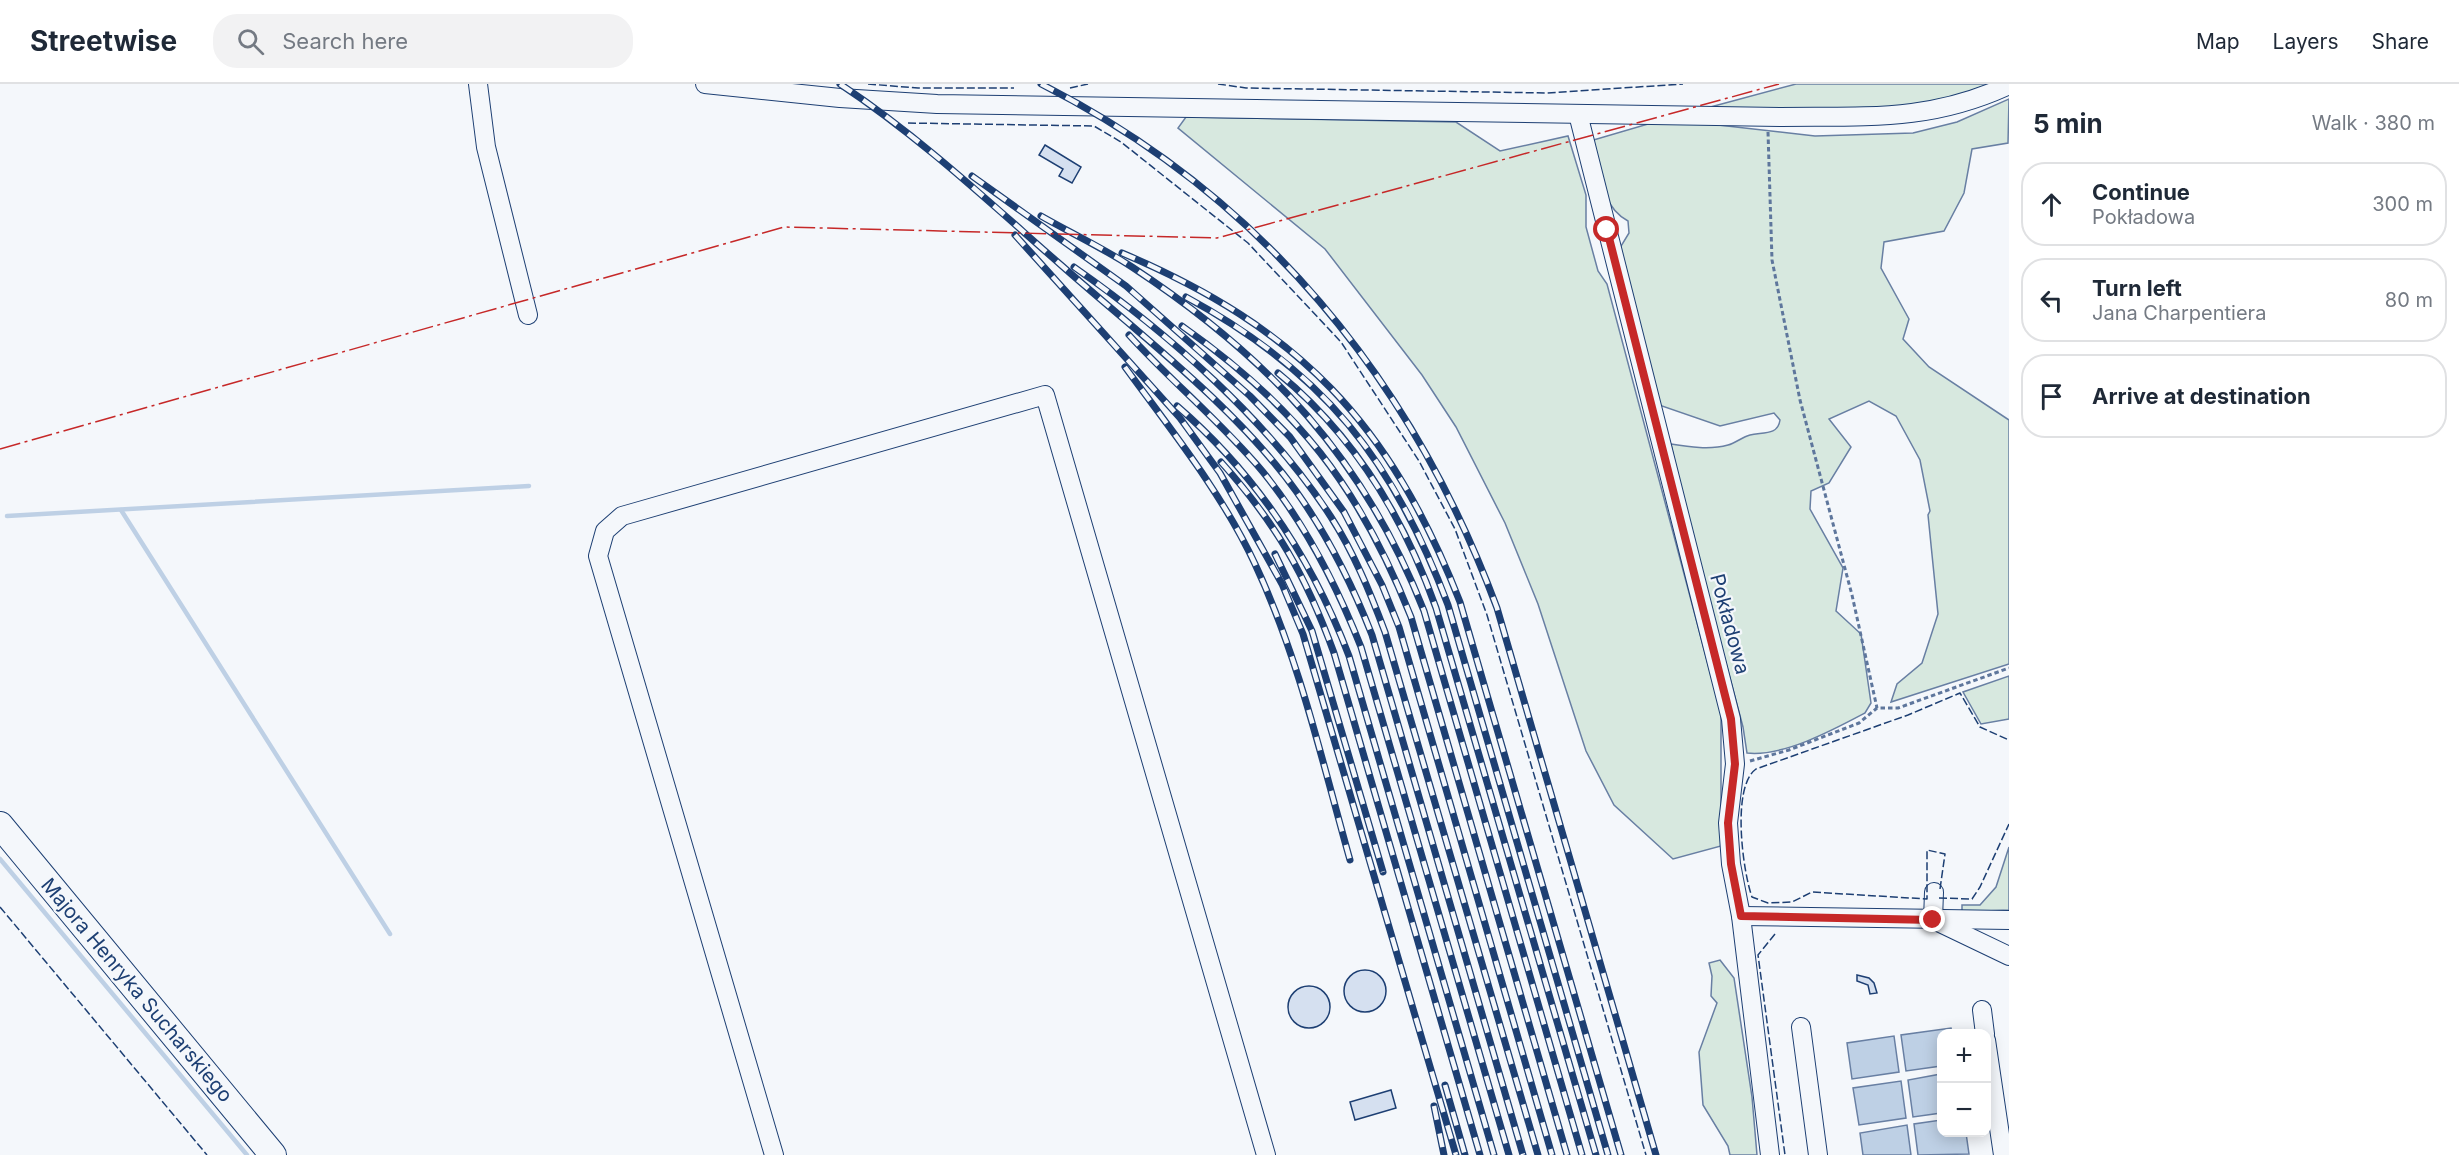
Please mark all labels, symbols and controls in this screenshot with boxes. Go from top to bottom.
search box [213,14,633,68]
text: Streetwise [30,24,177,58]
icon: search [234,25,267,58]
text: Search here [282,28,408,54]
text: Map [2196,29,2240,54]
text: Layers [2273,29,2339,54]
text: Share [2372,29,2429,54]
text: 5 min [2033,108,2103,139]
text: Walk · 380 m [2312,111,2435,135]
text: Continue [2092,179,2190,205]
icon: ahead [2035,188,2068,221]
text: 300 m [2372,192,2433,216]
text: Pokładowa [2092,205,2195,229]
route start [1593,216,1619,242]
text: Turn left [2092,275,2182,301]
icon: left [2035,284,2068,317]
text: 80 m [2385,288,2433,312]
text: Jana Charpentiera [2092,301,2266,325]
icon: arrive [2035,380,2068,413]
text: Arrive at destination [2092,383,2311,409]
street label: Pokładowa [1705,571,1755,677]
street label: Majora Henryka Sucharskiego [36,873,238,1107]
route end [1919,906,1945,932]
map controls [1937,1029,1991,1137]
button: + [1937,1029,1991,1083]
button: − [1937,1083,1991,1137]

